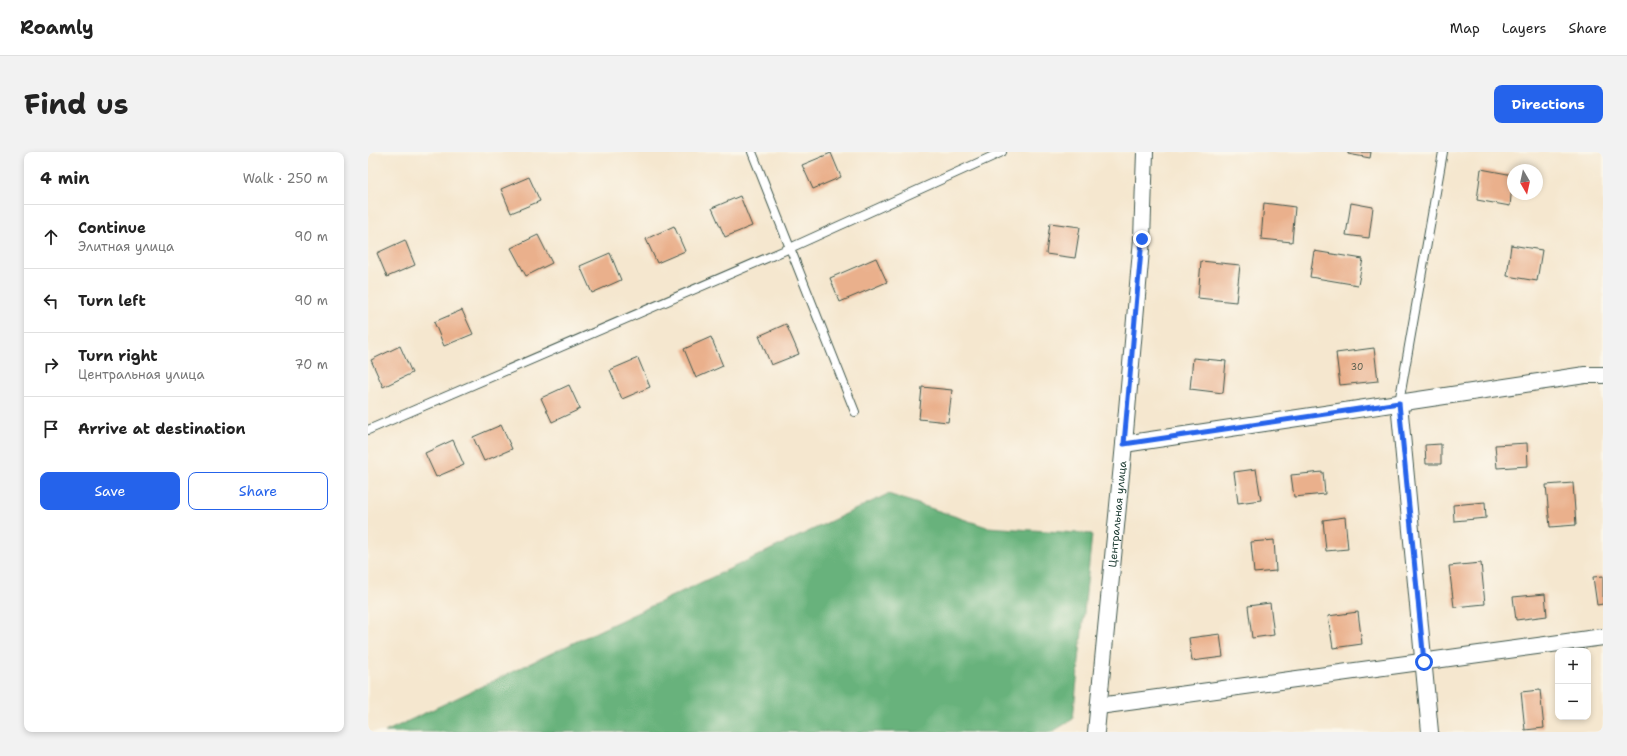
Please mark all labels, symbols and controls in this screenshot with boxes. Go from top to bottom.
text: Roamly [20,15,94,40]
text: Map [1450,19,1480,37]
text: Layers [1502,19,1546,37]
text: Share [1568,19,1607,37]
text: Find us [24,85,129,123]
button: Directions [1494,85,1603,123]
north arrow [1507,164,1543,200]
text: 4 min [40,167,90,189]
text: Walk · 250 m [243,170,328,187]
text: Continue [78,218,146,238]
icon: ahead [40,226,62,248]
text: 90 m [294,228,328,245]
route end [1133,230,1151,248]
text: Элитная улица [78,238,174,255]
icon: left [40,290,62,312]
text: Turn left [78,291,146,311]
text: 90 m [294,292,328,309]
text: Turn right [78,346,158,366]
icon: right [40,354,62,376]
text: 70 m [294,356,328,373]
house number: 30 [1351,361,1363,373]
text: Центральная улица [78,366,204,383]
icon: arrive [40,418,62,440]
text: Arrive at destination [78,419,246,439]
street label: Центральная улица [1105,460,1130,568]
button: Save [40,472,180,510]
button: Share [188,472,328,510]
map controls [1555,648,1591,720]
button: + [1555,648,1591,684]
route start [1415,653,1433,671]
button: − [1555,684,1591,720]

